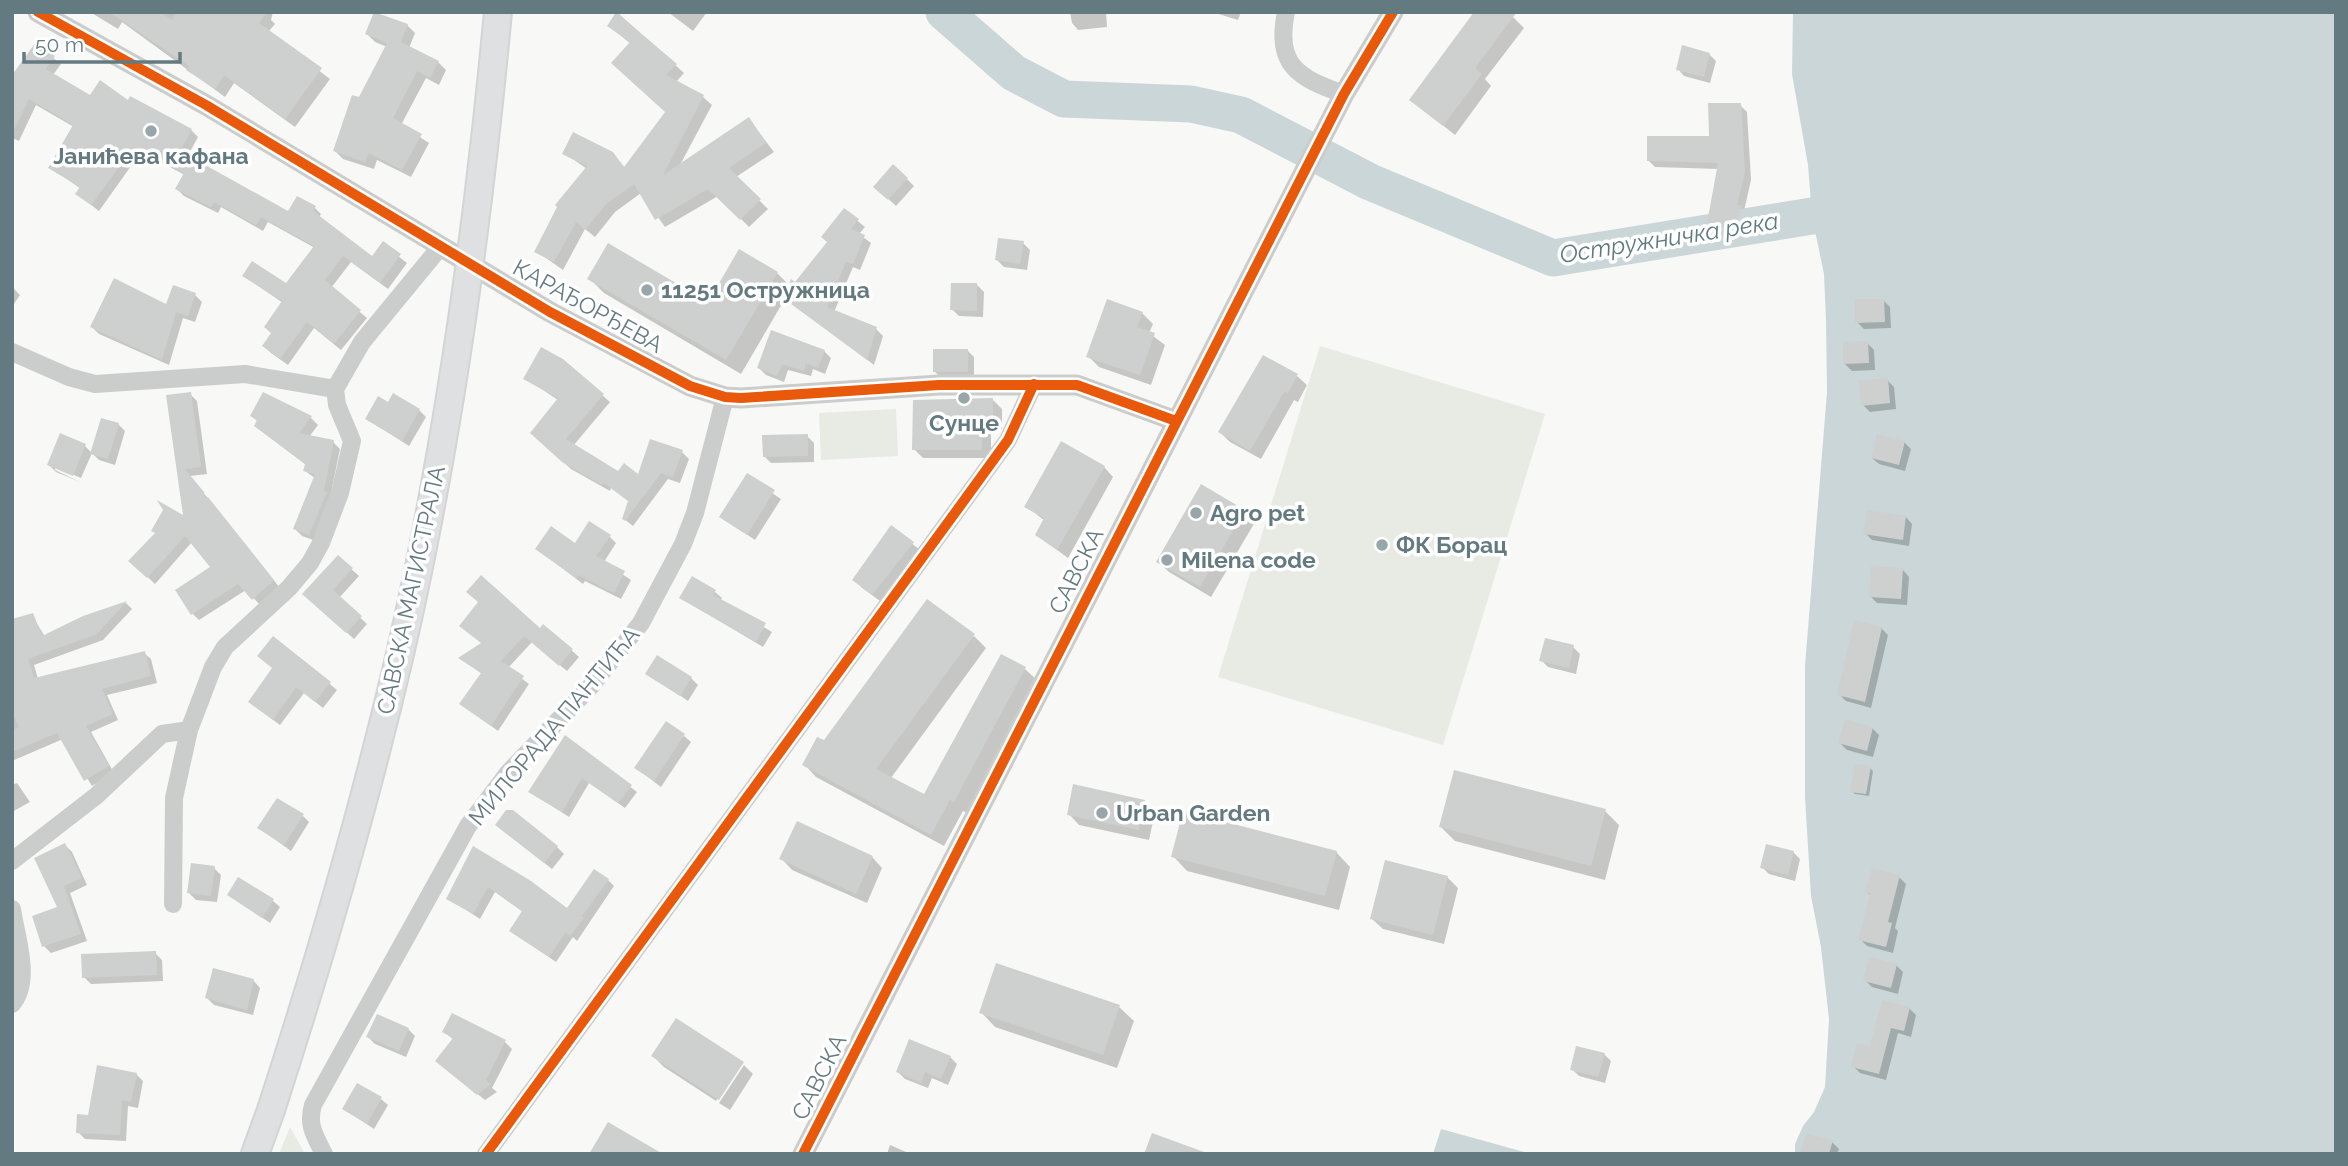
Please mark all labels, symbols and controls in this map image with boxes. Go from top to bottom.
scale bar [24,21,180,65]
text: 50 m [35,32,84,57]
marker: Јанићева кафана [143,123,159,139]
place label: Јанићева кафана [53,142,249,169]
water label: Остружничка река [1557,206,1780,269]
street label: КАРАЂОРЂЕВА [509,253,668,358]
place label: 11251 Остружница [661,276,870,303]
marker: 11251 Остружница [639,282,655,298]
marker: Сунце [956,390,972,406]
place label: Сунце [929,409,999,436]
street label: САВСКА МАГИСТРАЛА [371,463,450,717]
place label: Agro pet [1210,499,1305,526]
marker: Agro pet [1188,505,1204,521]
street label: САВСКА [1043,523,1109,618]
place label: ФК Борац [1396,531,1507,558]
marker: ФК Борац [1374,537,1390,553]
place label: Milena code [1181,546,1316,573]
marker: Milena code [1159,552,1175,568]
street label: МИЛОРАДА ПАНТИЋА [463,621,645,830]
place label: Urban Garden [1116,799,1270,826]
marker: Urban Garden [1094,805,1110,821]
street label: САВСКА [786,1029,852,1124]

